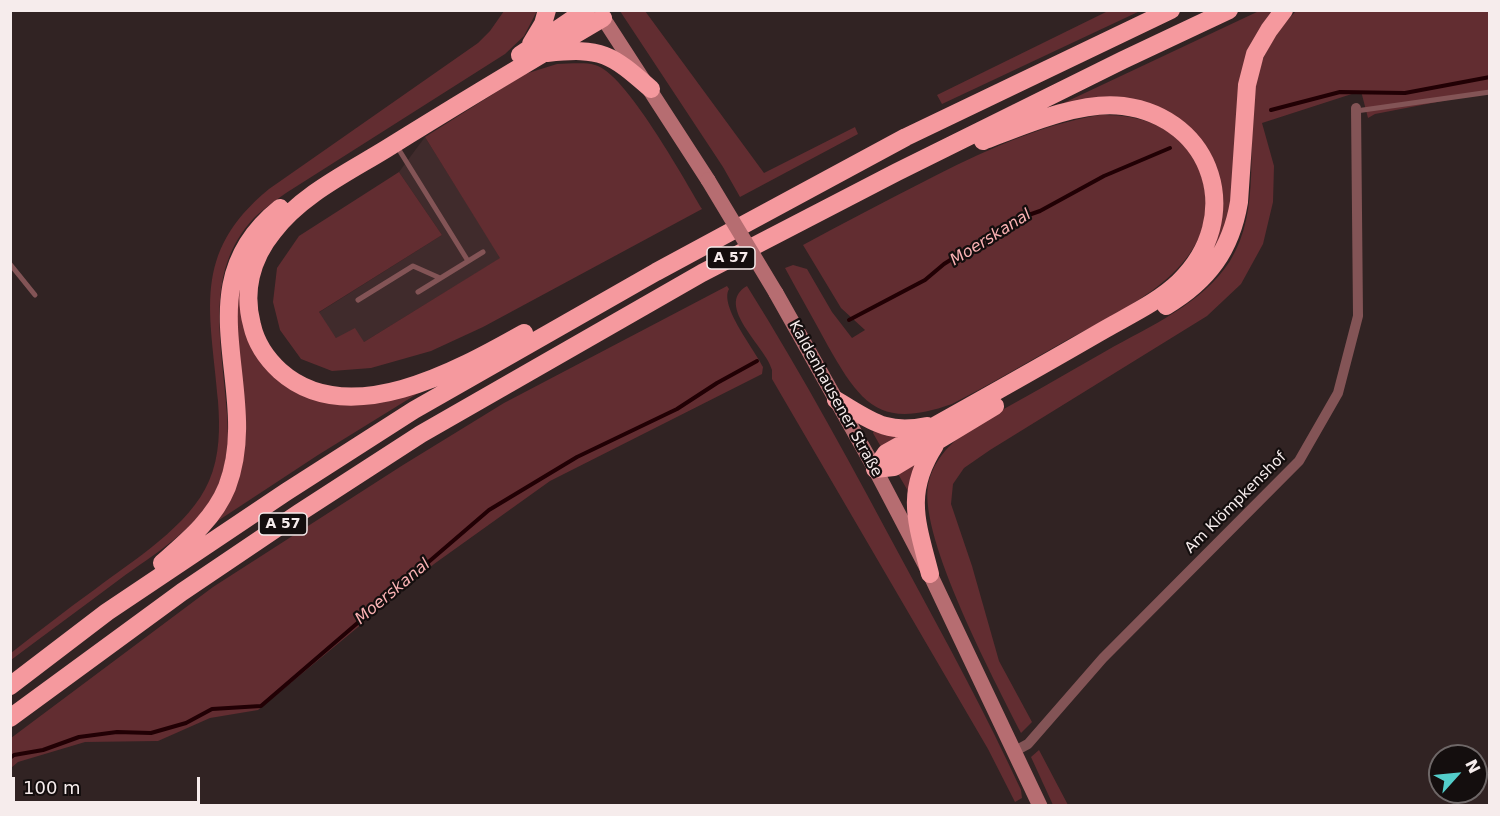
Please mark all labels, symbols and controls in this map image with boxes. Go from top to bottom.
water label: Moerskanal [947,206,1035,270]
road number: A 57 [707,247,755,269]
street label: Kaldenhausener Straße [785,318,885,480]
street label: Am Klömpkenshof [1182,449,1290,557]
road number: A 57 [259,513,307,535]
water label: Moerskanal [352,555,434,629]
north arrow [1428,744,1488,804]
text: N [1461,756,1484,777]
scale bar [15,765,202,803]
text: 100 m [23,777,81,798]

